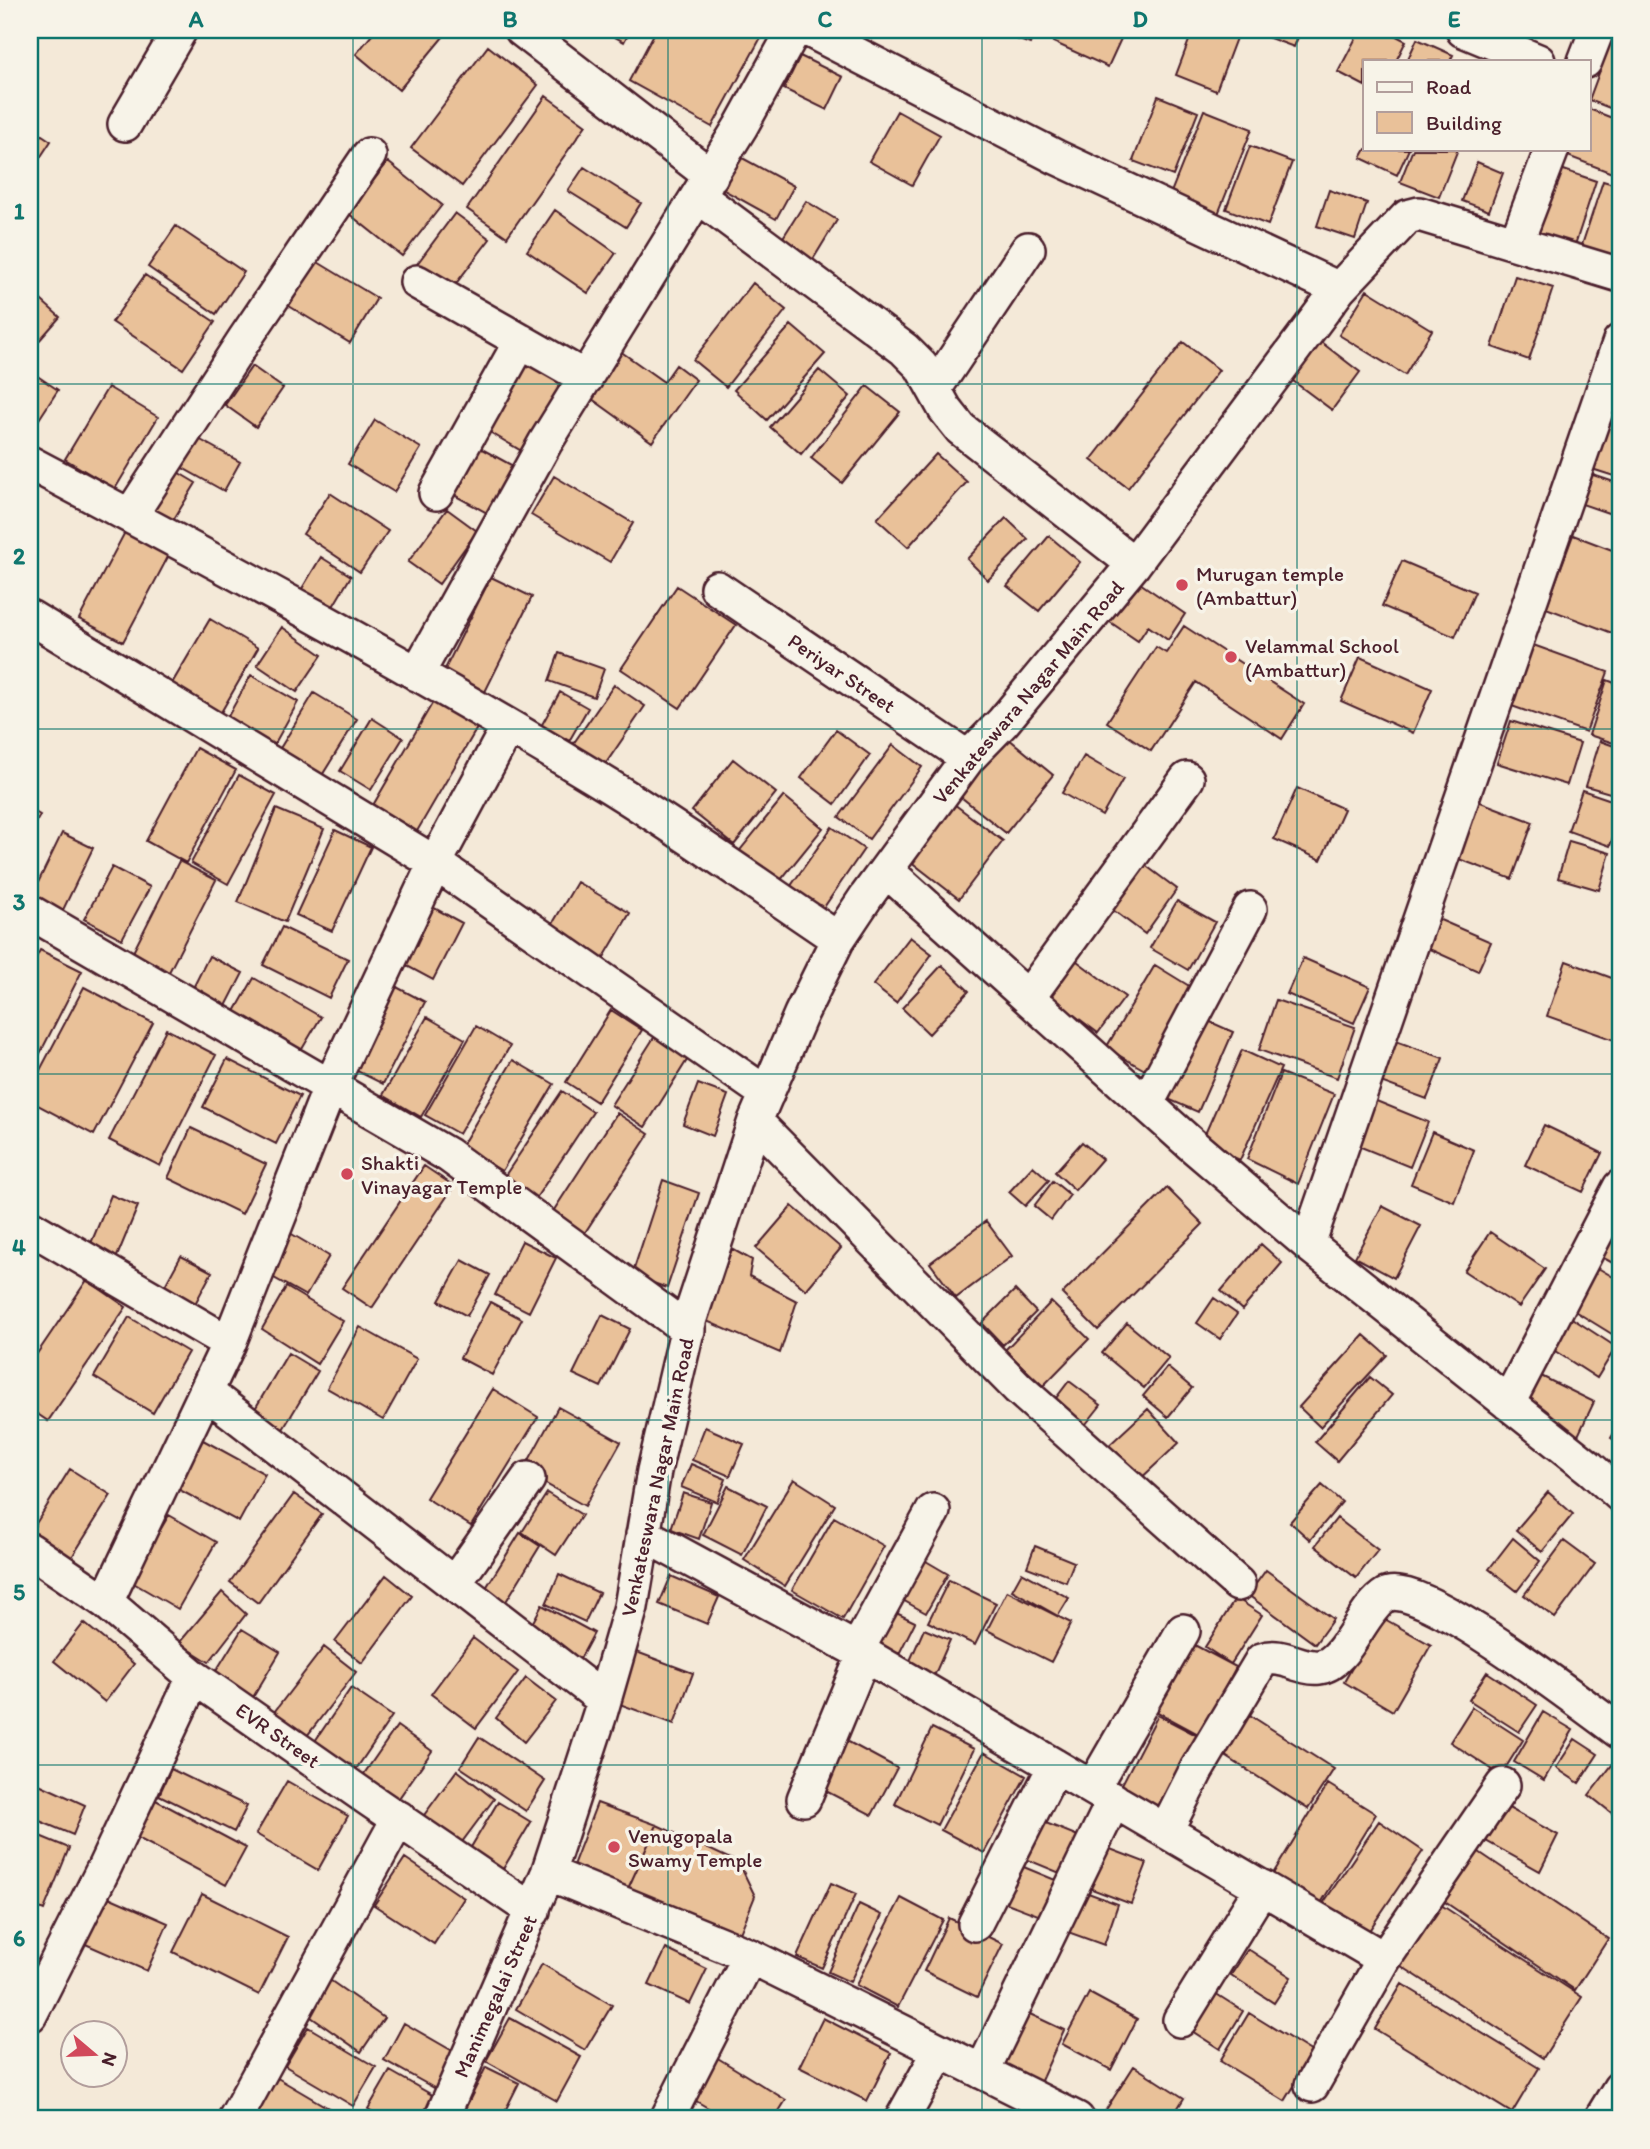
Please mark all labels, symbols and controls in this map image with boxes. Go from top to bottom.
text: A [188,5,204,33]
text: B [503,5,518,33]
text: C [818,5,833,33]
text: D [1132,5,1148,33]
text: E [1448,5,1461,33]
legend [1363,60,1590,150]
text: Road [1426,74,1472,99]
text: Building [1426,110,1502,135]
text: 1 [14,197,25,225]
text: 2 [13,542,26,570]
place label: Murugan temple (Ambattur) [1196,561,1344,610]
street label: Venkateswara Nagar Main Road [927,575,1129,809]
marker: Murugan temple (Ambattur) [1174,577,1190,593]
street label: Periyar Street [783,628,901,718]
place label: Velammal School (Ambattur) [1245,633,1399,682]
marker: Velammal School (Ambattur) [1223,649,1239,665]
text: 3 [13,888,26,916]
place label: Shakti Vinayagar Temple [361,1150,522,1199]
marker: Shakti Vinayagar Temple [339,1166,355,1182]
text: 4 [12,1233,26,1261]
street label: Venkateswara Nagar Main Road [615,1335,699,1619]
text: 5 [13,1578,25,1606]
street label: EVR Street [231,1697,325,1773]
place label: Venugopala Swamy Temple [628,1823,762,1872]
marker: Venugopala Swamy Temple [606,1839,622,1855]
street label: Manimegalai Street [448,1911,542,2081]
text: 6 [13,1924,25,1952]
north arrow [60,2020,130,2090]
text: N [97,2050,123,2069]

